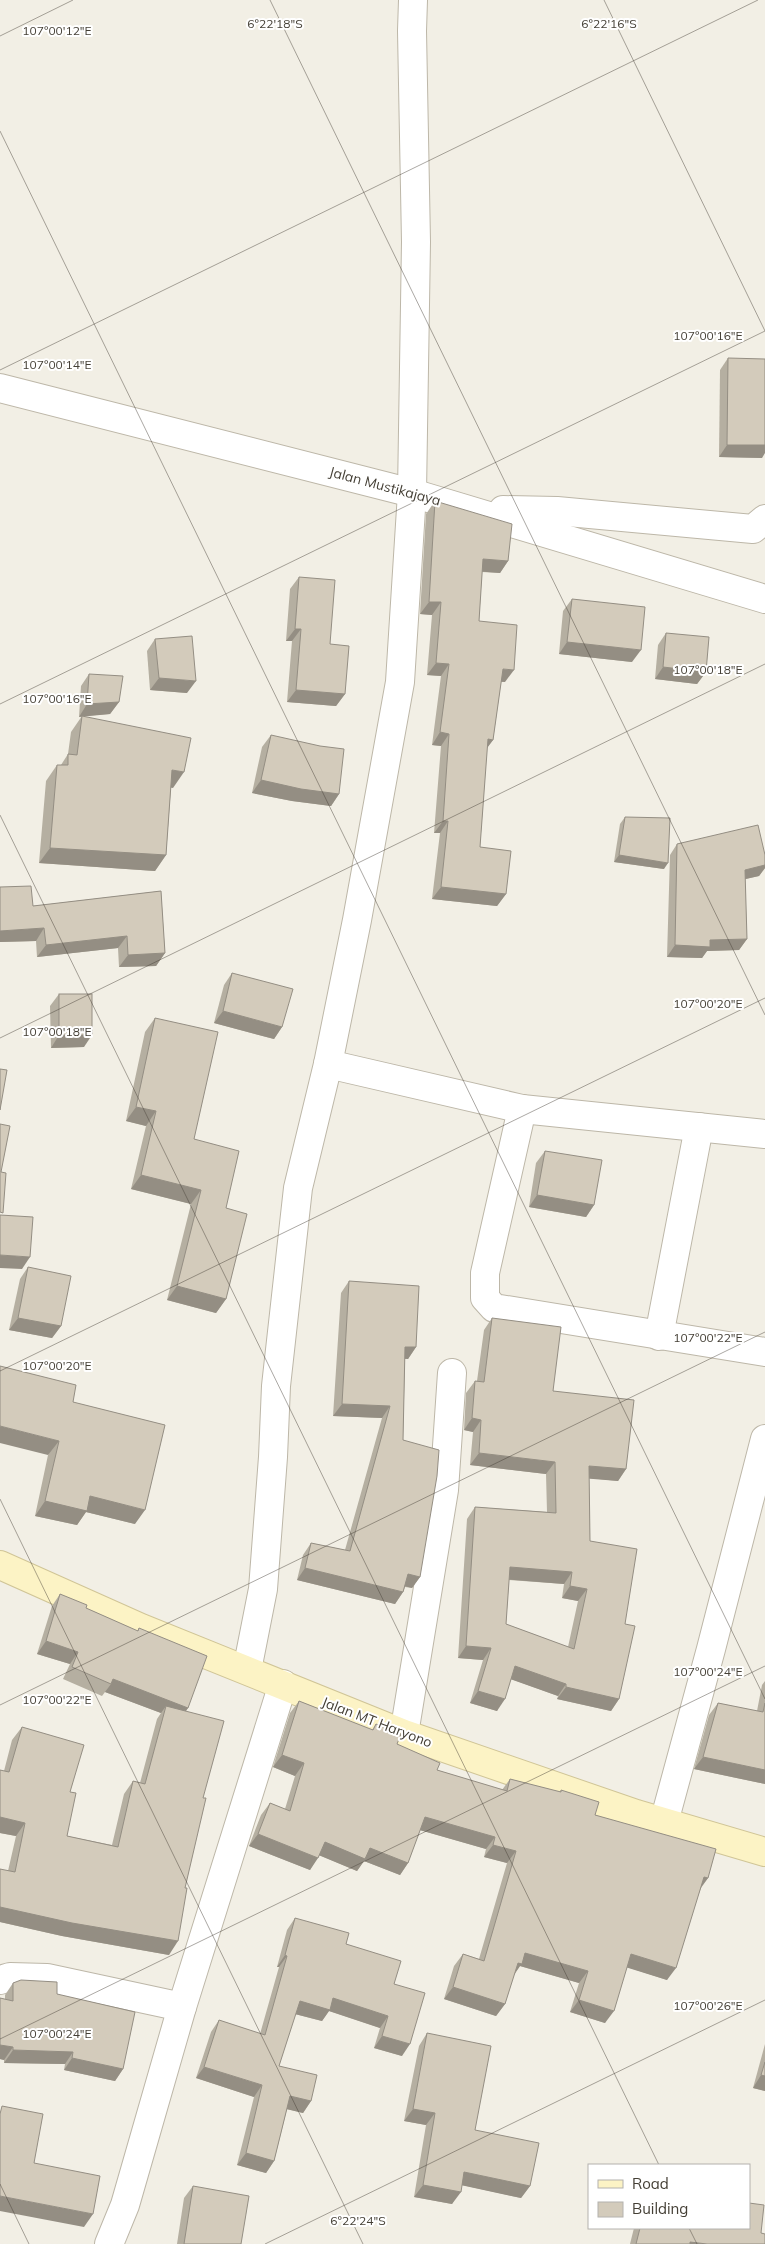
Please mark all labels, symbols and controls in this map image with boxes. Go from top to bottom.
text: 6°22'18"S [247,16,303,31]
text: 6°22'16"S [581,16,637,31]
text: 107°00'12"E [22,23,92,38]
text: 107°00'16"E [673,328,743,343]
text: 107°00'14"E [22,357,92,372]
street label: Jalan Mustikajaya [327,462,443,510]
text: 107°00'18"E [673,662,743,677]
text: 107°00'16"E [22,691,92,706]
text: 107°00'20"E [673,996,743,1011]
text: 107°00'18"E [22,1024,92,1039]
text: 107°00'22"E [673,1330,743,1345]
text: 107°00'20"E [22,1358,92,1373]
text: 107°00'24"E [673,1664,743,1679]
text: 107°00'22"E [22,1692,92,1707]
street label: Jalan MT Haryono [319,1693,435,1751]
text: 107°00'26"E [673,1998,743,2013]
text: 107°00'24"E [22,2026,92,2041]
legend [588,2164,750,2229]
text: Road [632,2174,669,2193]
text: Building [632,2199,688,2218]
text: 6°22'24"S [330,2213,386,2228]

